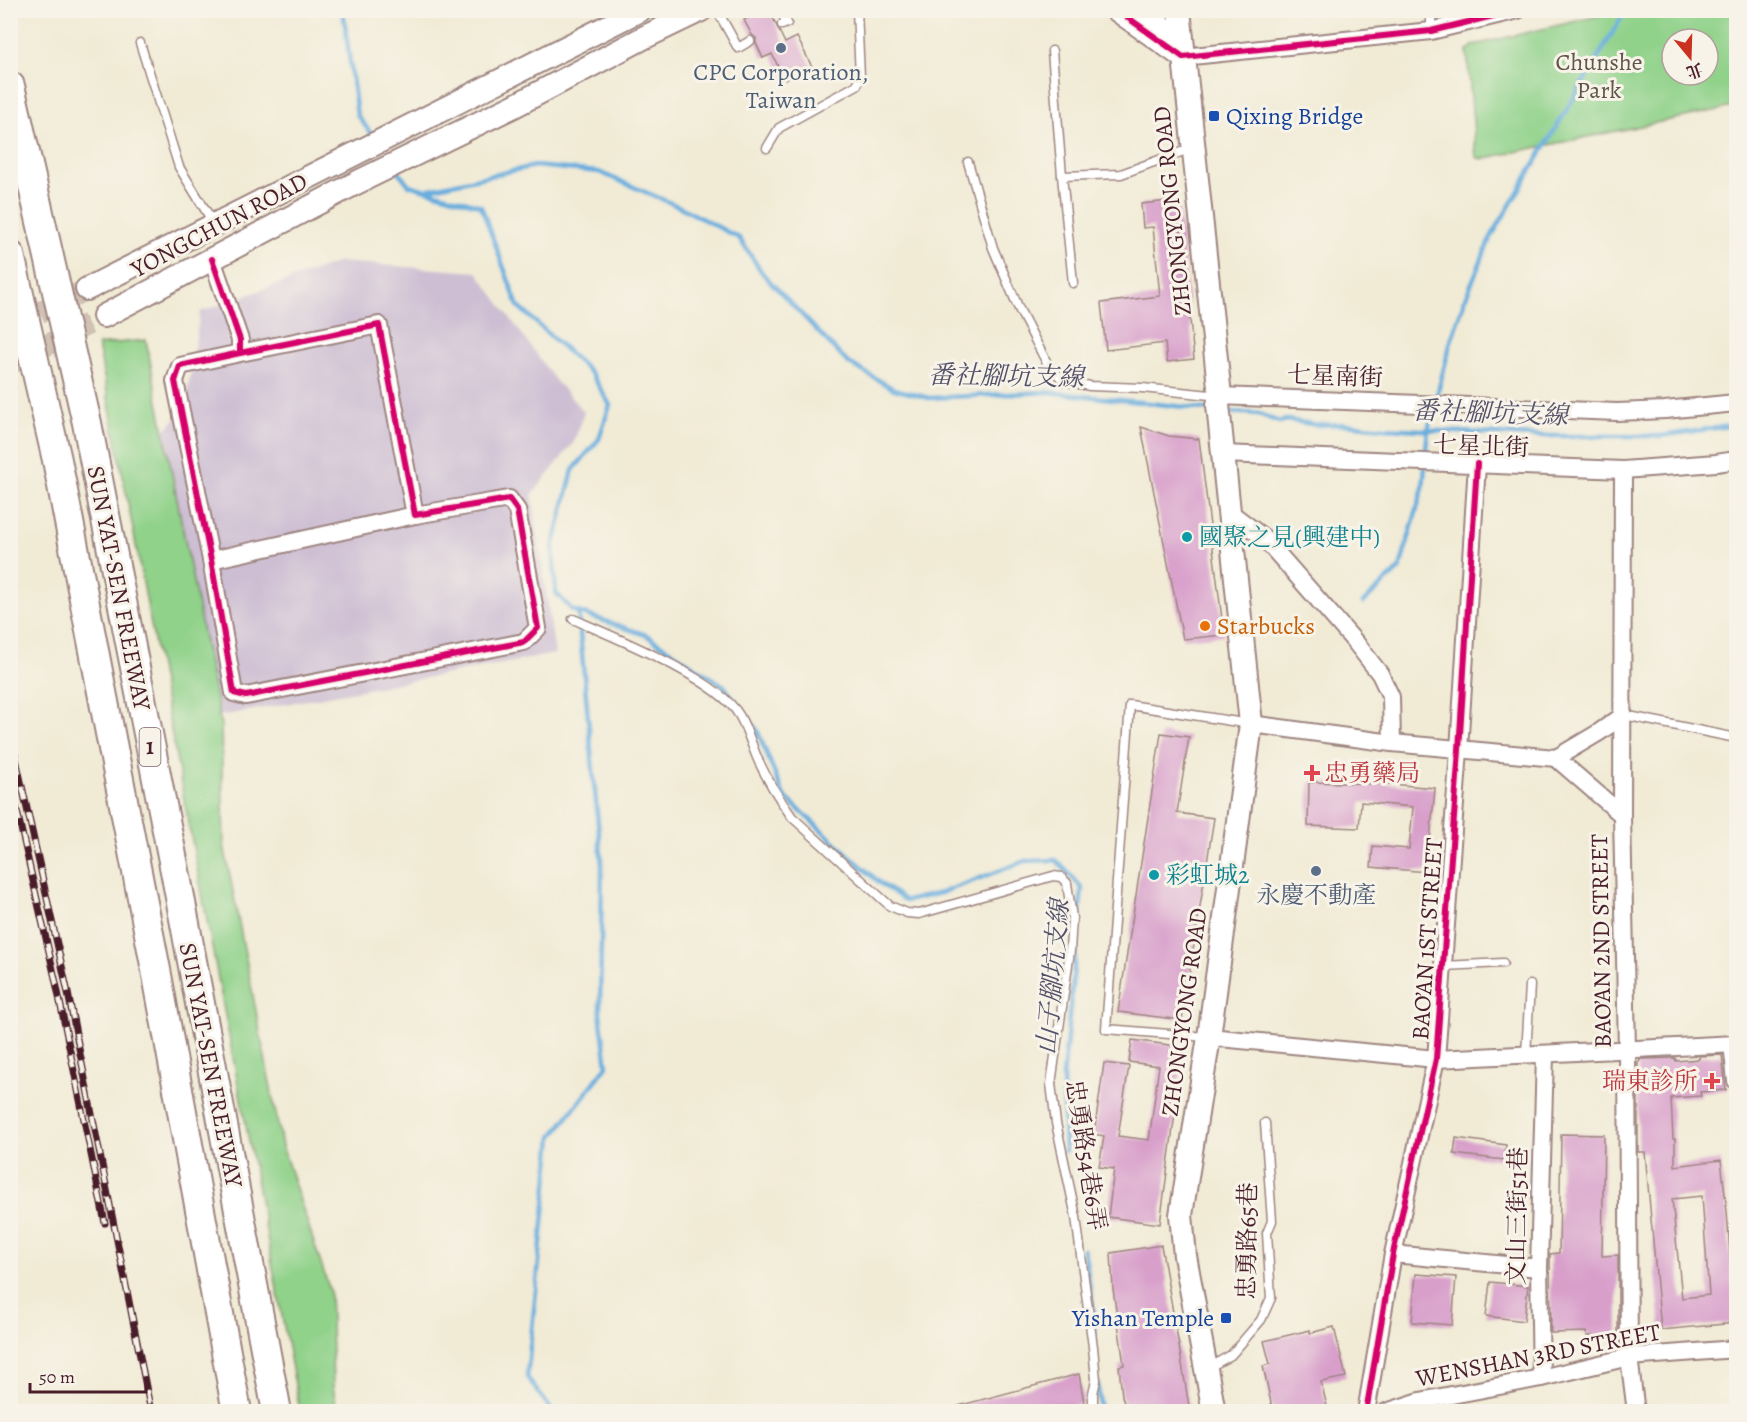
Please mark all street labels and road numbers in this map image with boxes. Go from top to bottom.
street label: ZHONGYONG ROAD [1145,105,1199,317]
street label: YONGCHUN ROAD [124,165,313,285]
street label: 七星南街 [1286,358,1384,394]
street label: 七星北街 [1432,428,1530,464]
street label: SUN YAT-SEN FREEWAY [80,463,159,714]
road number: 1 [140,728,160,766]
street label: BAO’AN 2ND STREET [1583,834,1619,1048]
street label: BAO’AN 1ST STREET [1404,837,1450,1041]
street label: ZHONGYONG ROAD [1154,906,1214,1118]
street label: SUN YAT-SEN FREEWAY [172,940,251,1191]
street label: 忠勇路54巷6弄 [1058,1077,1114,1233]
street label: 文山三街51巷 [1500,1146,1534,1286]
street label: 忠勇路65巷 [1230,1182,1264,1300]
street label: WENSHAN 3RD STREET [1412,1316,1663,1395]

